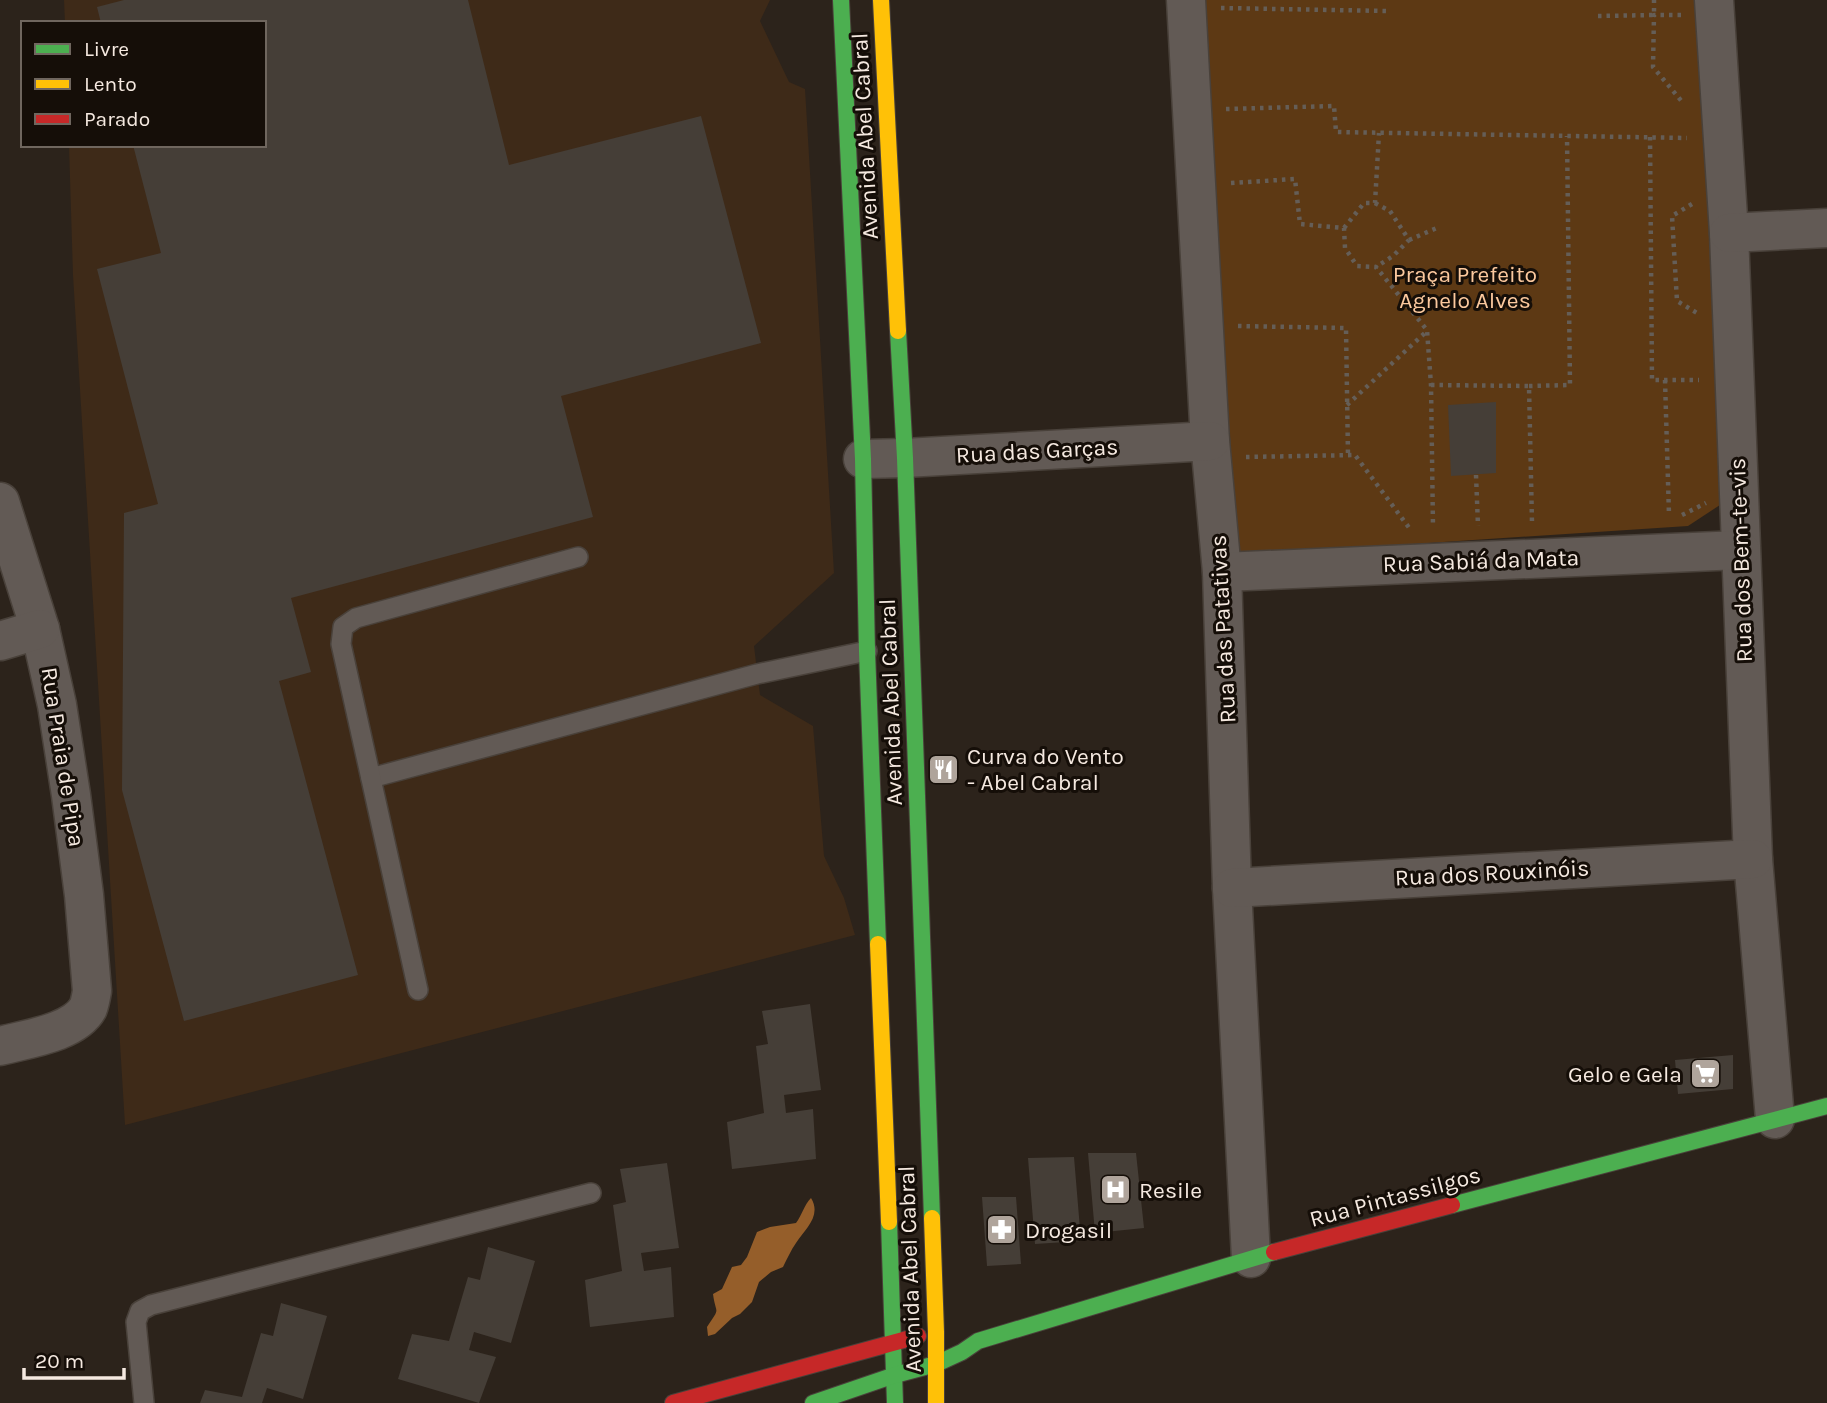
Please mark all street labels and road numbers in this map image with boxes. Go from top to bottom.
street label: Avenida Abel Cabral [846,32,884,240]
street label: Rua das Garças [955,433,1119,469]
street label: Rua dos Bem-te-vis [1724,457,1758,663]
street label: Rua das Patativas [1205,534,1241,724]
street label: Rua Sabiá da Mata [1382,544,1580,578]
street label: Avenida Abel Cabral [874,598,908,806]
street label: Rua Praia de Pipa [35,665,91,849]
street label: Rua dos Rouxinóis [1394,854,1590,892]
street label: Rua Pintassilgos [1306,1161,1484,1233]
street label: Avenida Abel Cabral [893,1165,927,1373]

